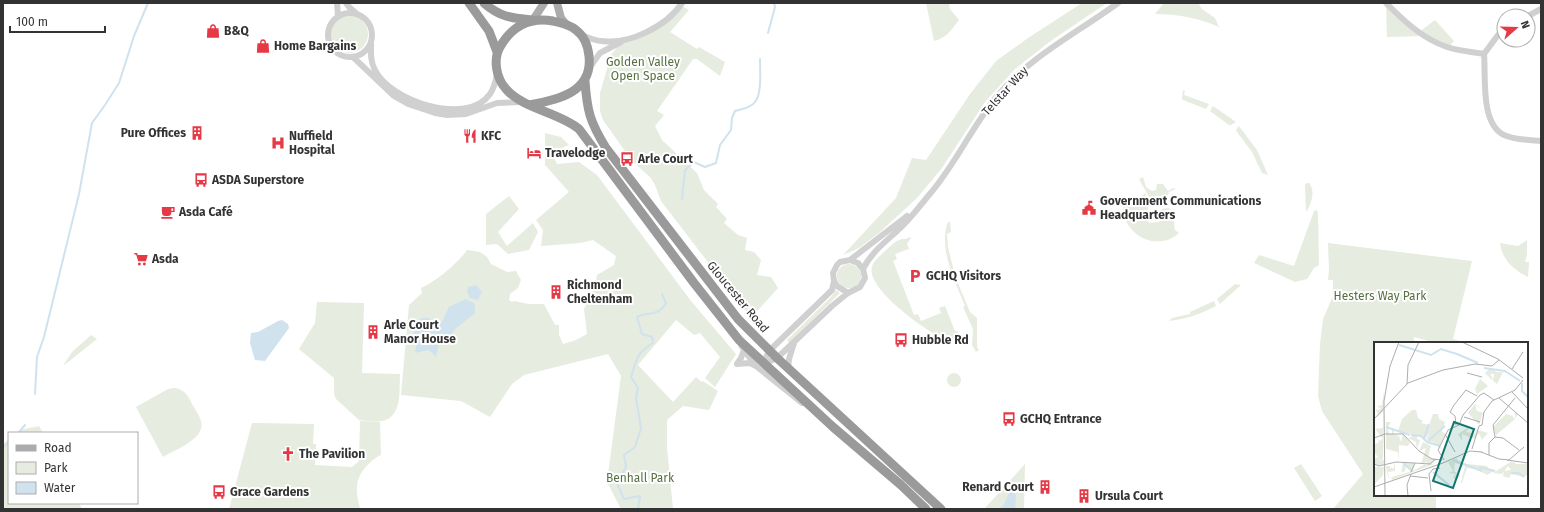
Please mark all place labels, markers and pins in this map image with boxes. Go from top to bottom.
shop icon: B&Q [205,23,221,39]
place label: B&Q [224,24,250,38]
shop icon: Home Bargains [255,38,271,54]
place label: Home Bargains [274,39,356,53]
building icon: Pure Offices [189,125,205,141]
place label: Pure Offices [121,126,186,140]
restaurant icon: KFC [462,128,478,144]
place label: Nuffield Hospital [289,129,335,157]
place label: KFC [481,129,501,143]
hospital icon: Nuffield Hospital [270,135,286,151]
hotel icon: Travelodge [526,145,542,161]
place label: Travelodge [545,146,606,160]
bus stop icon: Arle Court [619,151,635,167]
place label: Arle Court [637,152,693,166]
bus stop icon: ASDA Superstore [193,172,209,188]
place label: ASDA Superstore [211,173,304,187]
place label: Government Communications Headquarters [1100,194,1262,222]
public building icon: Government Communications Headquarters [1081,200,1097,216]
cafe icon: Asda Café [160,204,176,220]
place label: Asda Café [178,205,233,219]
supermarket icon: Asda [133,251,149,267]
place label: Asda [151,252,179,266]
parking icon: GCHQ Visitors [907,268,923,284]
place label: GCHQ Visitors [926,269,1001,283]
place label: Richmond Cheltenham [567,278,633,306]
building icon: Richmond Cheltenham [548,284,564,300]
place label: Arle Court Manor House [383,318,456,346]
building icon: Arle Court Manor House [365,324,381,340]
bus stop icon: Hubble Rd [893,332,909,348]
place label: Hubble Rd [912,333,969,347]
bus stop icon: GCHQ Entrance [1001,411,1017,427]
place label: GCHQ Entrance [1020,412,1102,426]
church icon: The Pavilion [280,446,296,462]
place label: The Pavilion [299,447,365,461]
building icon: Renard Court [1037,479,1053,495]
place label: Renard Court [962,480,1034,494]
bus stop icon: Grace Gardens [211,484,227,500]
place label: Grace Gardens [230,485,309,499]
building icon: Ursula Court [1076,488,1092,504]
place label: Ursula Court [1095,489,1163,503]

